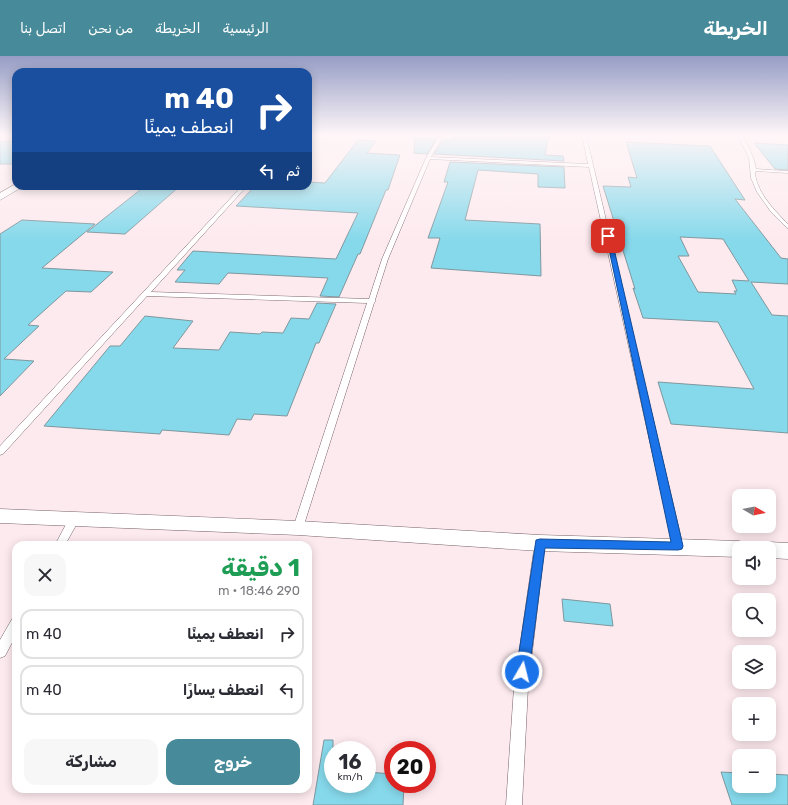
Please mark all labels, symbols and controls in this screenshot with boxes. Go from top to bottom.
text: الخريطة [703,17,768,40]
text: اتصل بنا [20,20,66,37]
text: من نحن [88,20,133,37]
text: الخريطة [155,20,200,37]
text: الرئيسية [222,20,269,37]
text: 40 m [164,82,234,115]
icon: right [248,84,300,136]
text: انعطف يمينًا [144,116,234,138]
icon: left [256,160,278,182]
text: ثم [286,162,300,180]
pin [591,219,625,253]
icon: arrive [597,225,619,247]
north arrow [732,489,776,533]
map controls [732,489,776,793]
button: sound [732,541,776,585]
button: close [24,554,66,596]
text: 1 دقيقة [221,554,300,582]
text: 290 m · 18:46 [218,583,300,598]
button: search [732,593,776,637]
icon: right [276,623,298,645]
text: 40 m [26,625,62,643]
text: انعطف يمينًا [187,625,264,643]
button: layers [732,645,776,689]
position arrow [501,651,543,693]
icon: left [276,679,298,701]
text: 40 m [26,681,62,699]
text: انعطف يسارًا [183,681,264,699]
button: + [732,697,776,741]
button: مشاركة [24,739,158,785]
button: خروج [166,739,300,785]
speed limit sign: 20 [384,741,436,793]
button: − [732,749,776,793]
text: 16 [339,750,361,774]
text: km/h [338,771,362,783]

